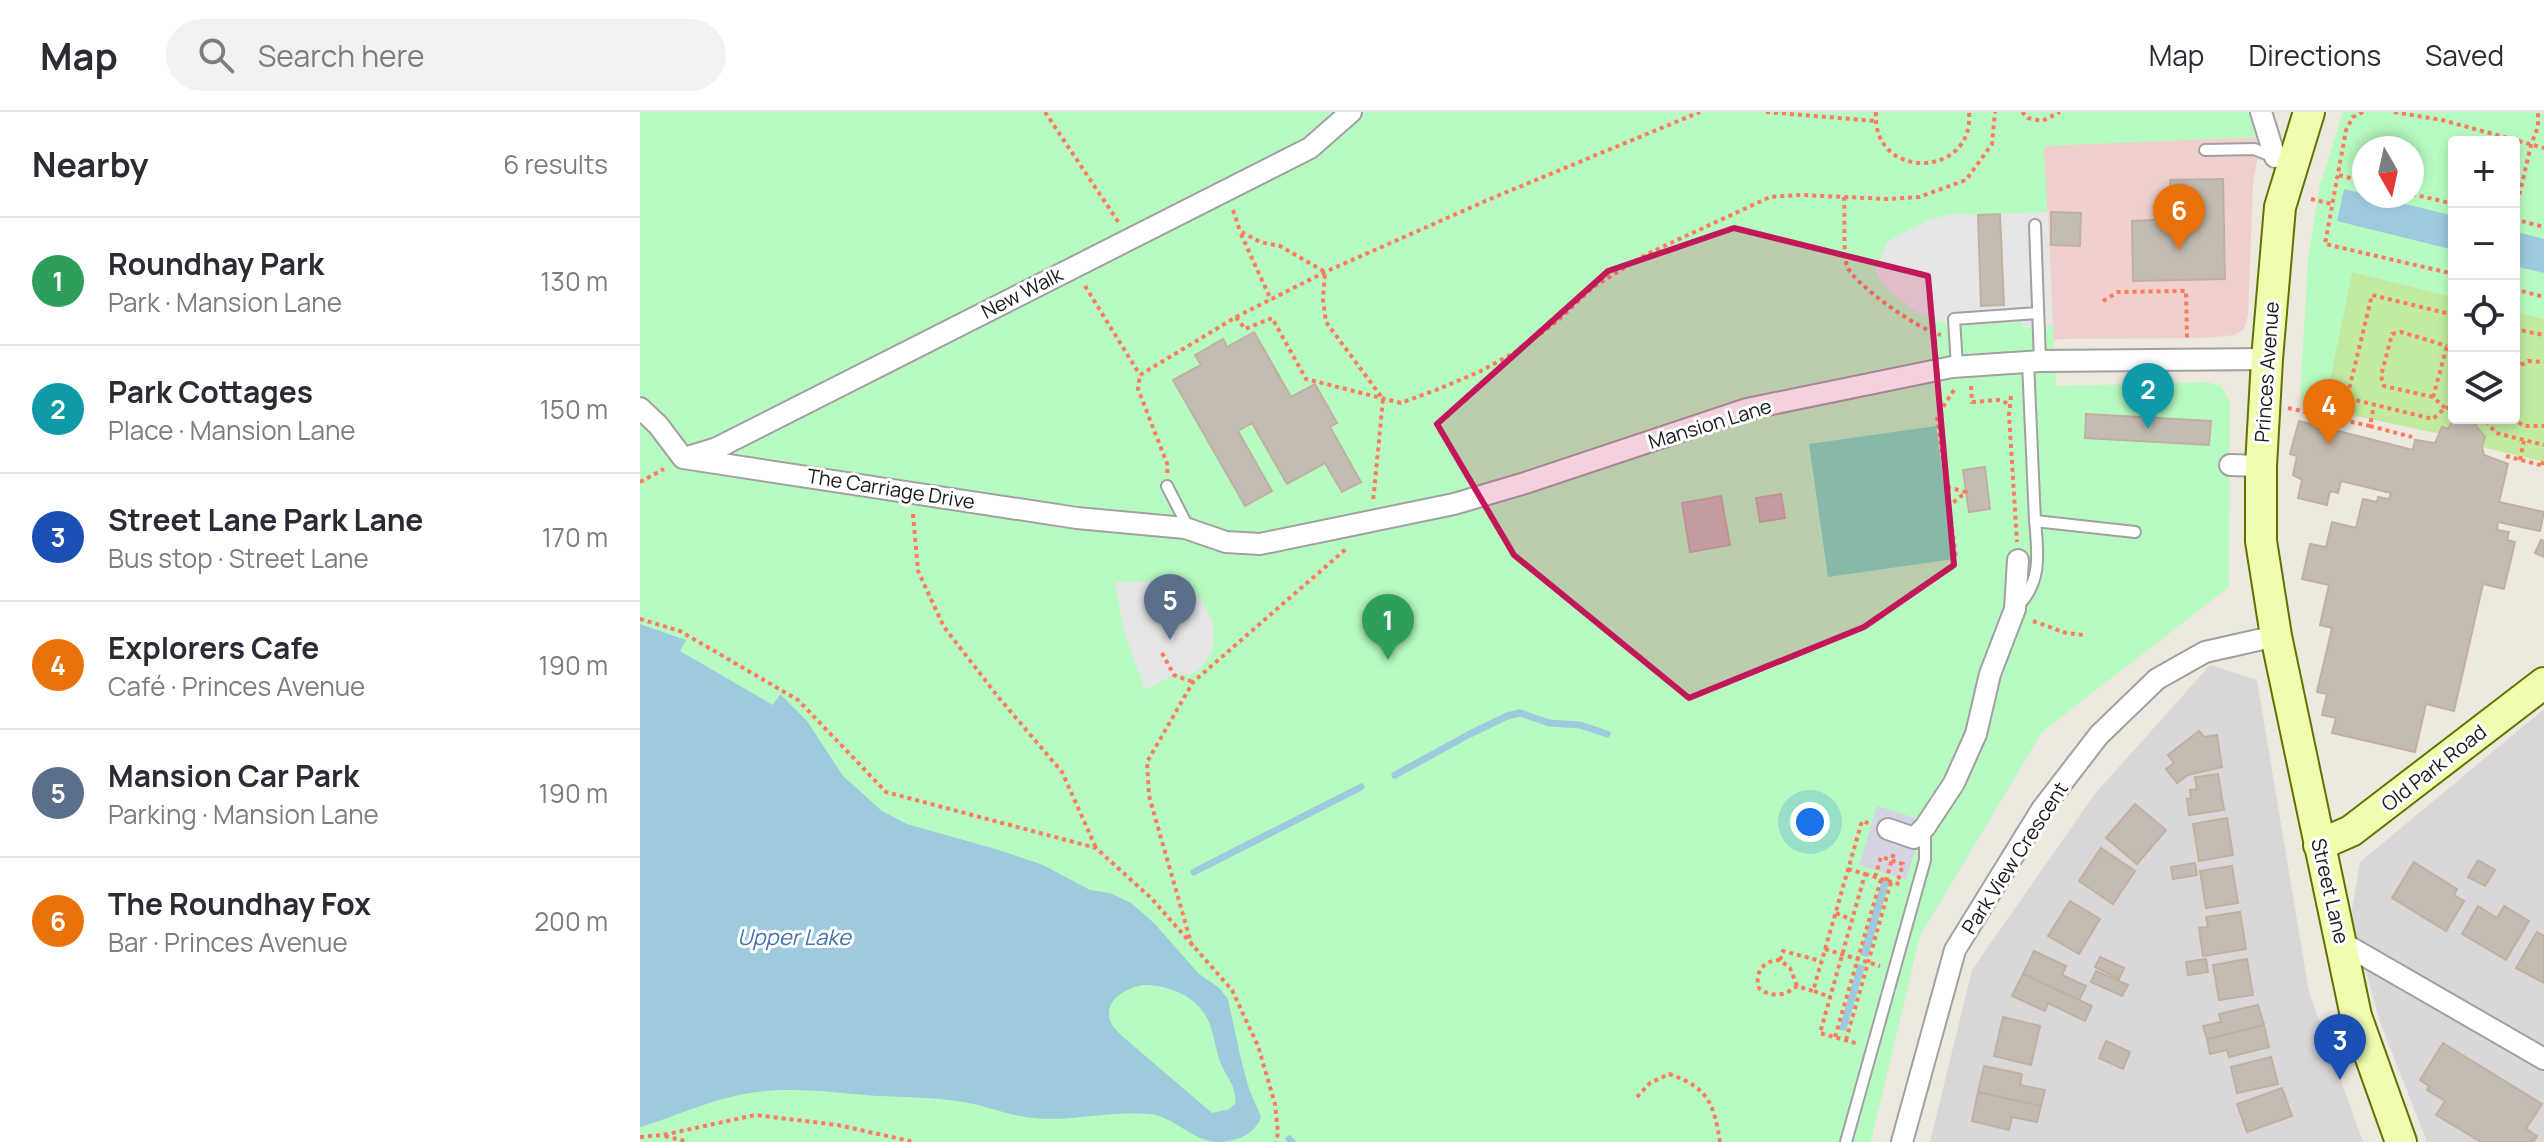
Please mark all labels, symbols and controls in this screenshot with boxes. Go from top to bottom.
search box [166,19,726,91]
text: Map [40,29,118,81]
icon: search [194,33,238,77]
text: Search here [258,35,425,76]
text: Map [2149,36,2204,74]
text: Directions [2248,36,2381,74]
text: Saved [2425,36,2504,74]
north arrow [2352,136,2424,208]
map controls [2448,136,2520,424]
button: + [2448,136,2520,208]
text: Nearby [32,141,148,187]
text: 6 results [503,146,608,182]
pin: 6 [2153,184,2205,250]
button: − [2448,208,2520,280]
text: Roundhay Park [108,243,324,284]
street label: New Walk [977,260,1068,325]
text: 1 [52,263,64,299]
text: 130 m [540,263,608,299]
button: locate [2448,280,2520,352]
text: Park · Mansion Lane [108,284,342,320]
street label: Princes Avenue [2248,301,2285,443]
button: layers [2448,352,2520,424]
pin: 2 [2122,363,2174,429]
text: Park Cottages [108,371,313,412]
pin: 4 [2303,379,2355,445]
text: 2 [50,391,66,427]
text: 150 m [540,391,608,427]
street label: Mansion Lane [1645,392,1775,455]
text: Place · Mansion Lane [108,412,355,448]
street label: The Carriage Drive [805,462,977,515]
text: Street Lane Park Lane [108,499,423,540]
text: 3 [50,519,66,555]
text: 170 m [542,519,608,555]
text: Bus stop · Street Lane [108,540,369,576]
pin: 5 [1144,574,1196,640]
pin: 1 [1362,594,1414,660]
text: Explorers Cafe [108,627,319,668]
text: 4 [50,647,66,683]
text: 190 m [539,647,608,683]
text: Café · Princes Avenue [108,668,365,704]
street label: Old Park Road [2376,718,2492,817]
text: Mansion Car Park [108,755,359,796]
text: 5 [50,775,66,811]
text: 190 m [539,775,608,811]
street label: Park View Crescent [1955,776,2074,939]
text: Parking · Mansion Lane [108,796,379,832]
your location [1790,802,1830,842]
street label: Street Lane [2305,835,2356,946]
text: The Roundhay Fox [108,883,371,924]
text: 6 [50,903,66,939]
text: 200 m [534,903,608,939]
water label: Upper Lake [737,922,852,952]
text: Bar · Princes Avenue [108,924,348,960]
pin: 3 [2314,1014,2366,1080]

